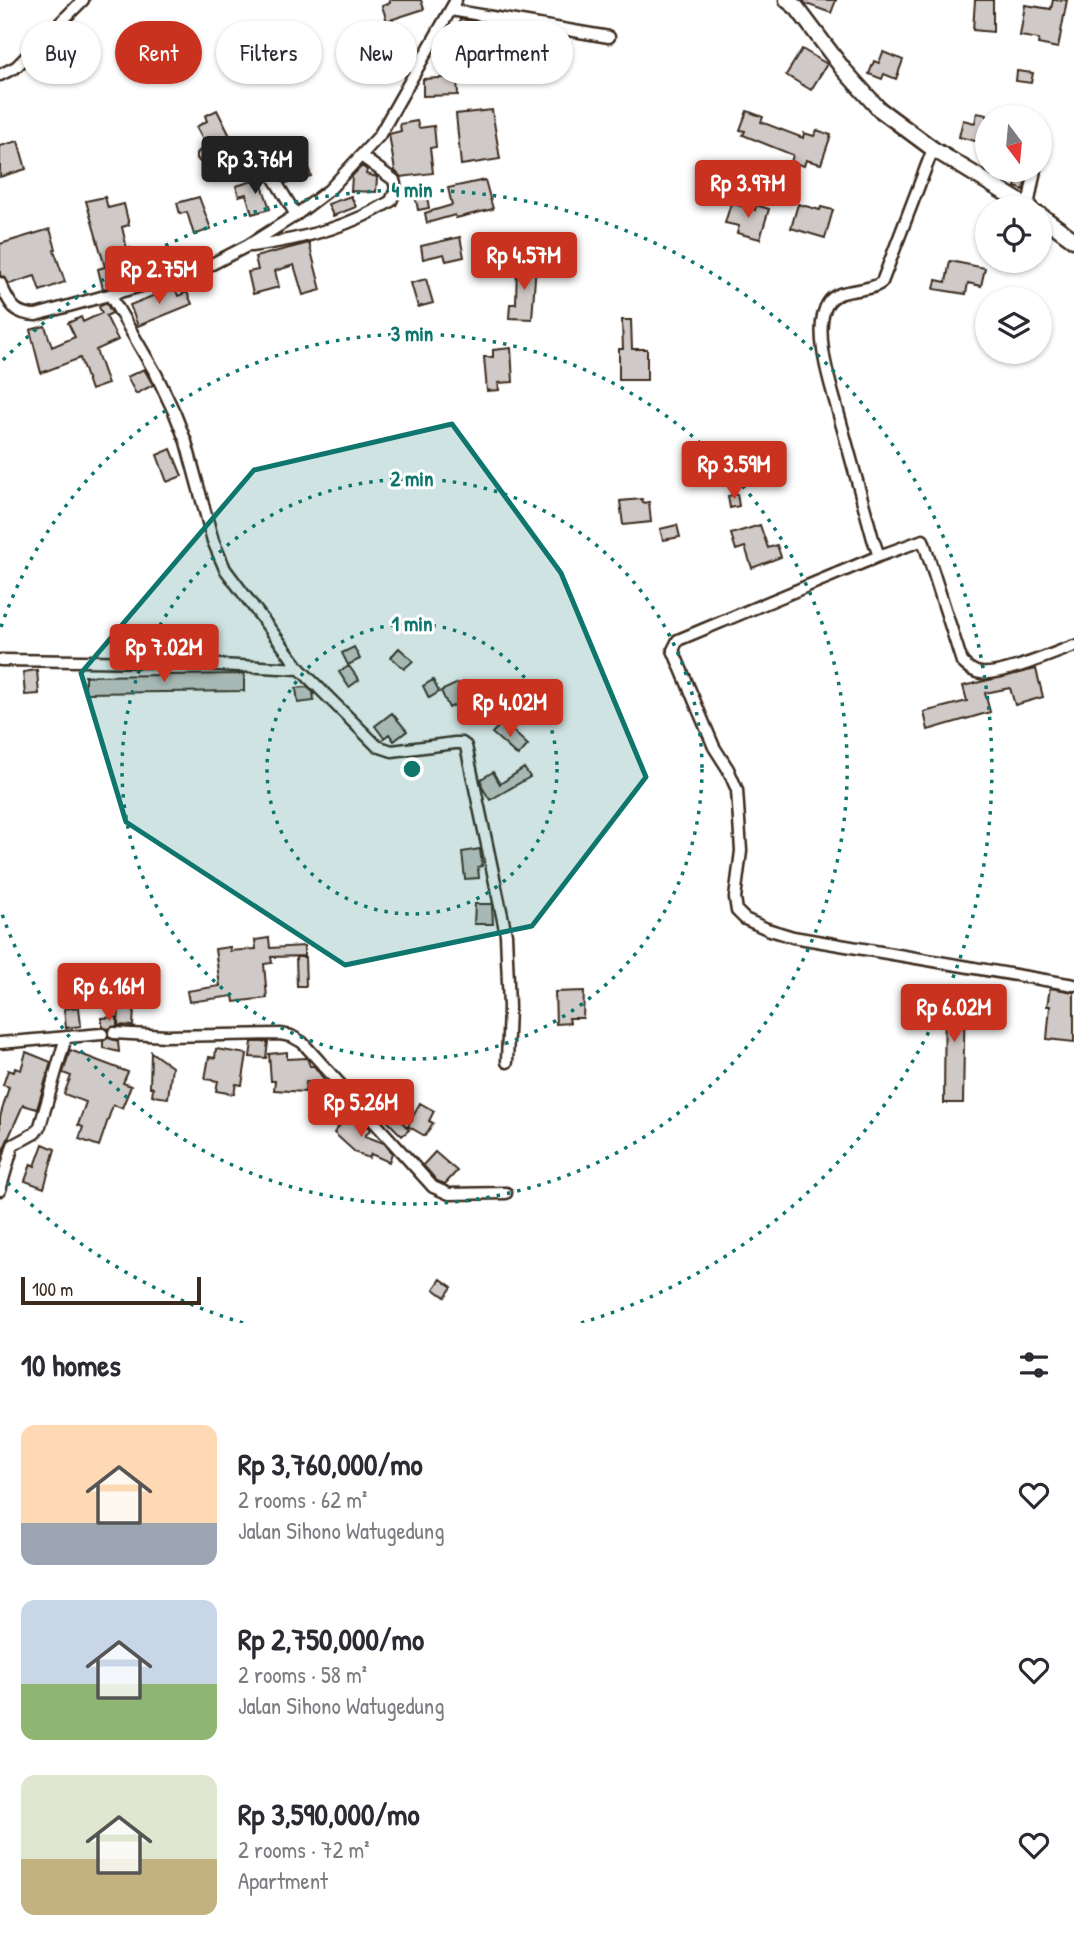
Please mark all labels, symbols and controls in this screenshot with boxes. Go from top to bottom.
chip: Buy [21,21,101,84]
chip: Rent [115,21,202,84]
chip: Filters [216,21,322,84]
chip: New [336,21,417,84]
chip: Apartment [431,21,573,84]
north arrow [975,105,1052,182]
map controls [975,105,1052,364]
pin: Rp 3.76M [183,136,327,196]
text: Rp 3.76M [217,143,293,174]
pin: Rp 3.97M [676,160,820,220]
text: Rp 3.97M [711,167,785,198]
text: 4 min [391,175,433,204]
button: locate [975,196,1052,273]
pin: Rp 4.57M [452,232,596,292]
text: Rp 4.57M [487,239,561,270]
pin: Rp 2.75M [87,246,231,306]
text: Rp 2.75M [121,253,197,284]
button: layers [975,287,1052,364]
text: 3 min [391,319,433,348]
pin: Rp 3.59M [662,442,806,501]
text: Rp 3.59M [698,448,770,479]
text: 2 min [390,464,434,493]
text: 1 min [392,609,432,638]
pin: Rp 7.02M [92,624,236,684]
text: Rp 7.02M [126,631,202,662]
pin: Rp 4.02M [438,680,582,739]
text: Rp 4.02M [473,686,547,717]
centre of rings [400,757,424,781]
pin: Rp 6.16M [37,964,181,1023]
text: Rp 6.16M [74,970,144,1001]
pin: Rp 6.02M [882,984,1026,1044]
text: Rp 6.02M [917,991,991,1022]
pin: Rp 5.26M [289,1080,433,1139]
text: Rp 5.26M [324,1086,398,1117]
scale bar [21,1274,201,1306]
text: 100 m [32,1276,73,1302]
text: 10 homes [21,1345,121,1385]
icon: filters [1015,1346,1053,1384]
text: Rp 3,760,000/mo [238,1444,423,1484]
icon: home [77,1453,161,1537]
icon: heart [1015,1476,1053,1514]
text: 2 rooms · 62 m² [238,1484,367,1515]
text: Jalan Sihono Watugedung [238,1515,444,1546]
text: Rp 2,750,000/mo [238,1619,424,1659]
icon: home [77,1628,161,1712]
icon: heart [1015,1651,1053,1689]
text: 2 rooms · 58 m² [238,1659,367,1690]
text: Jalan Sihono Watugedung [238,1690,444,1721]
text: Rp 3,590,000/mo [238,1794,420,1834]
icon: home [77,1803,161,1887]
icon: heart [1015,1826,1053,1864]
text: 2 rooms · 72 m² [238,1834,370,1865]
text: Apartment [238,1865,328,1896]

